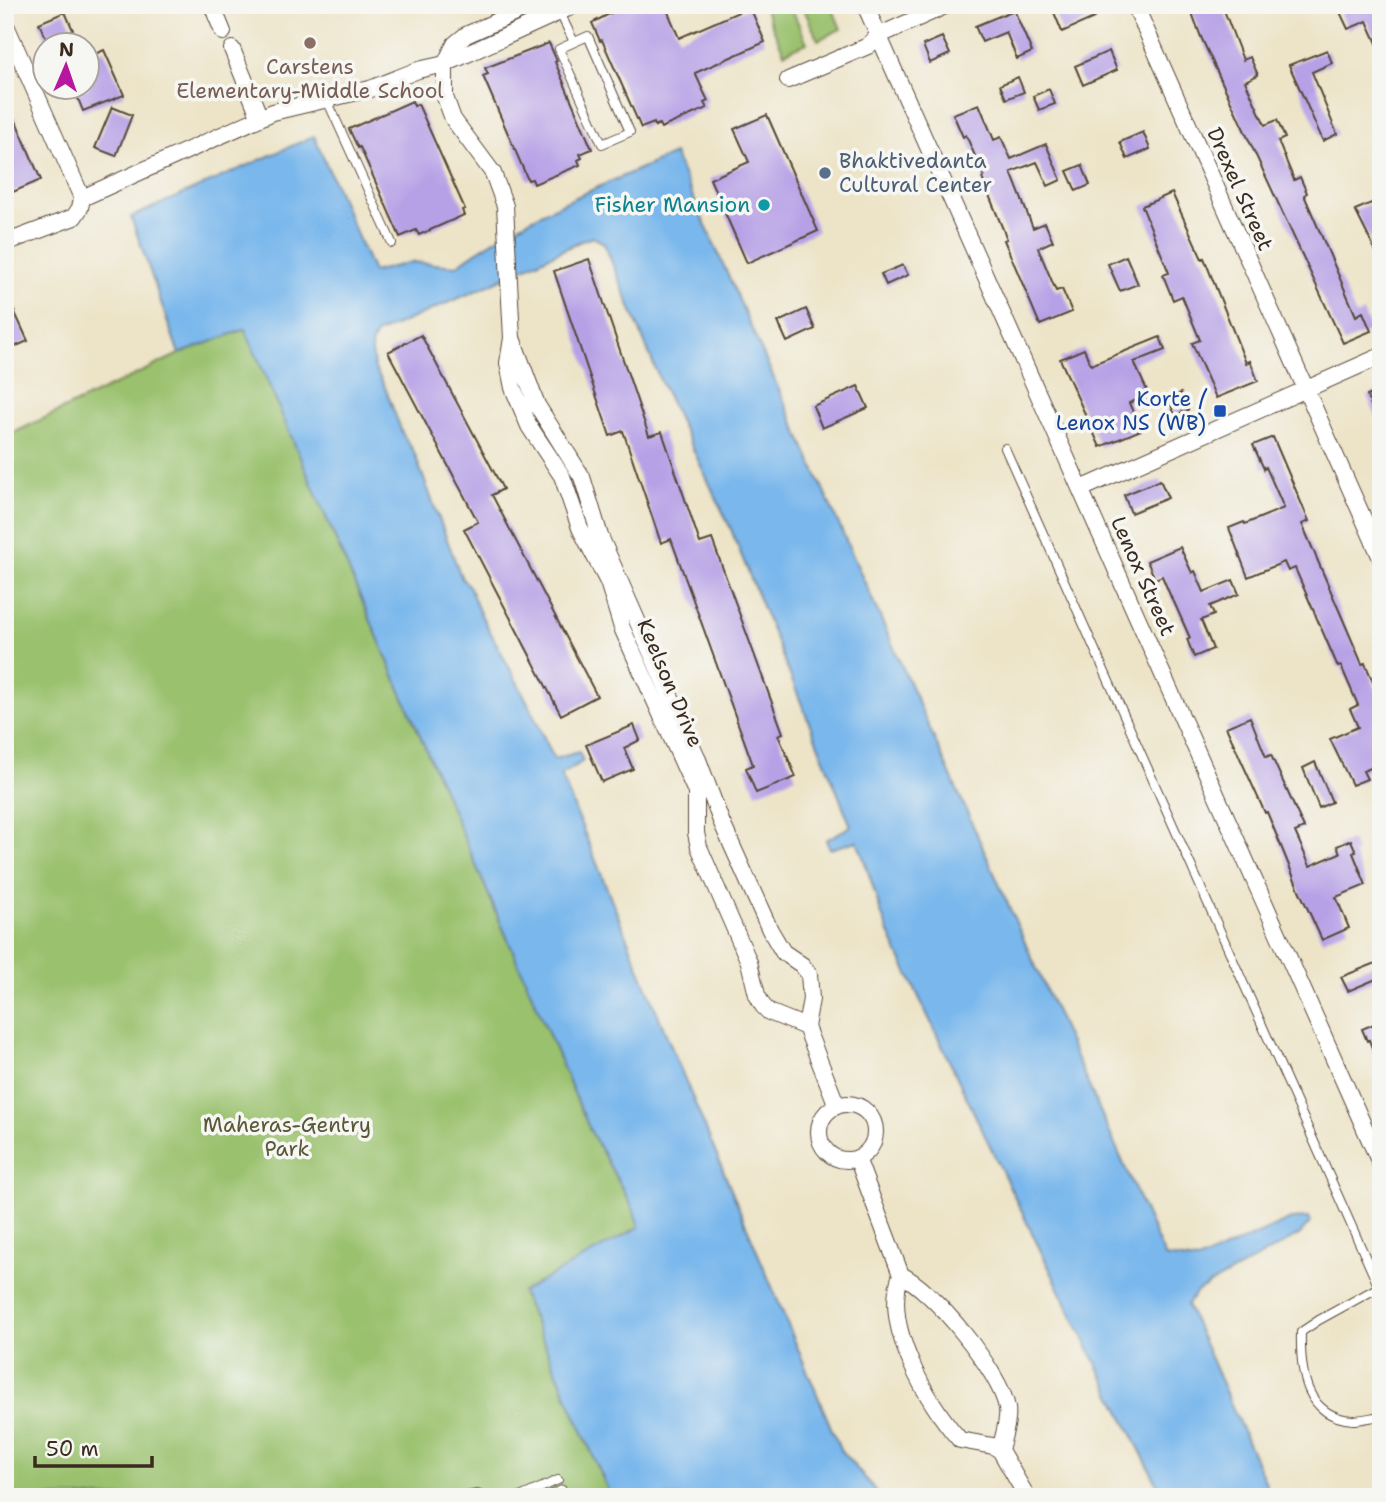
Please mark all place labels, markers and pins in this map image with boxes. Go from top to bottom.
marker: Carstens Elementary-Middle School [302,35,318,51]
place label: Carstens Elementary-Middle School [176,53,444,105]
place label: Bhaktivedanta Cultural Center [839,147,992,199]
marker: Bhaktivedanta Cultural Center [817,165,833,181]
place label: Fisher Mansion [594,191,750,219]
marker: Fisher Mansion [756,197,772,213]
place label: Korte / Lenox NS (WB) [1056,385,1208,437]
marker: Korte / Lenox NS (WB) [1212,403,1228,419]

